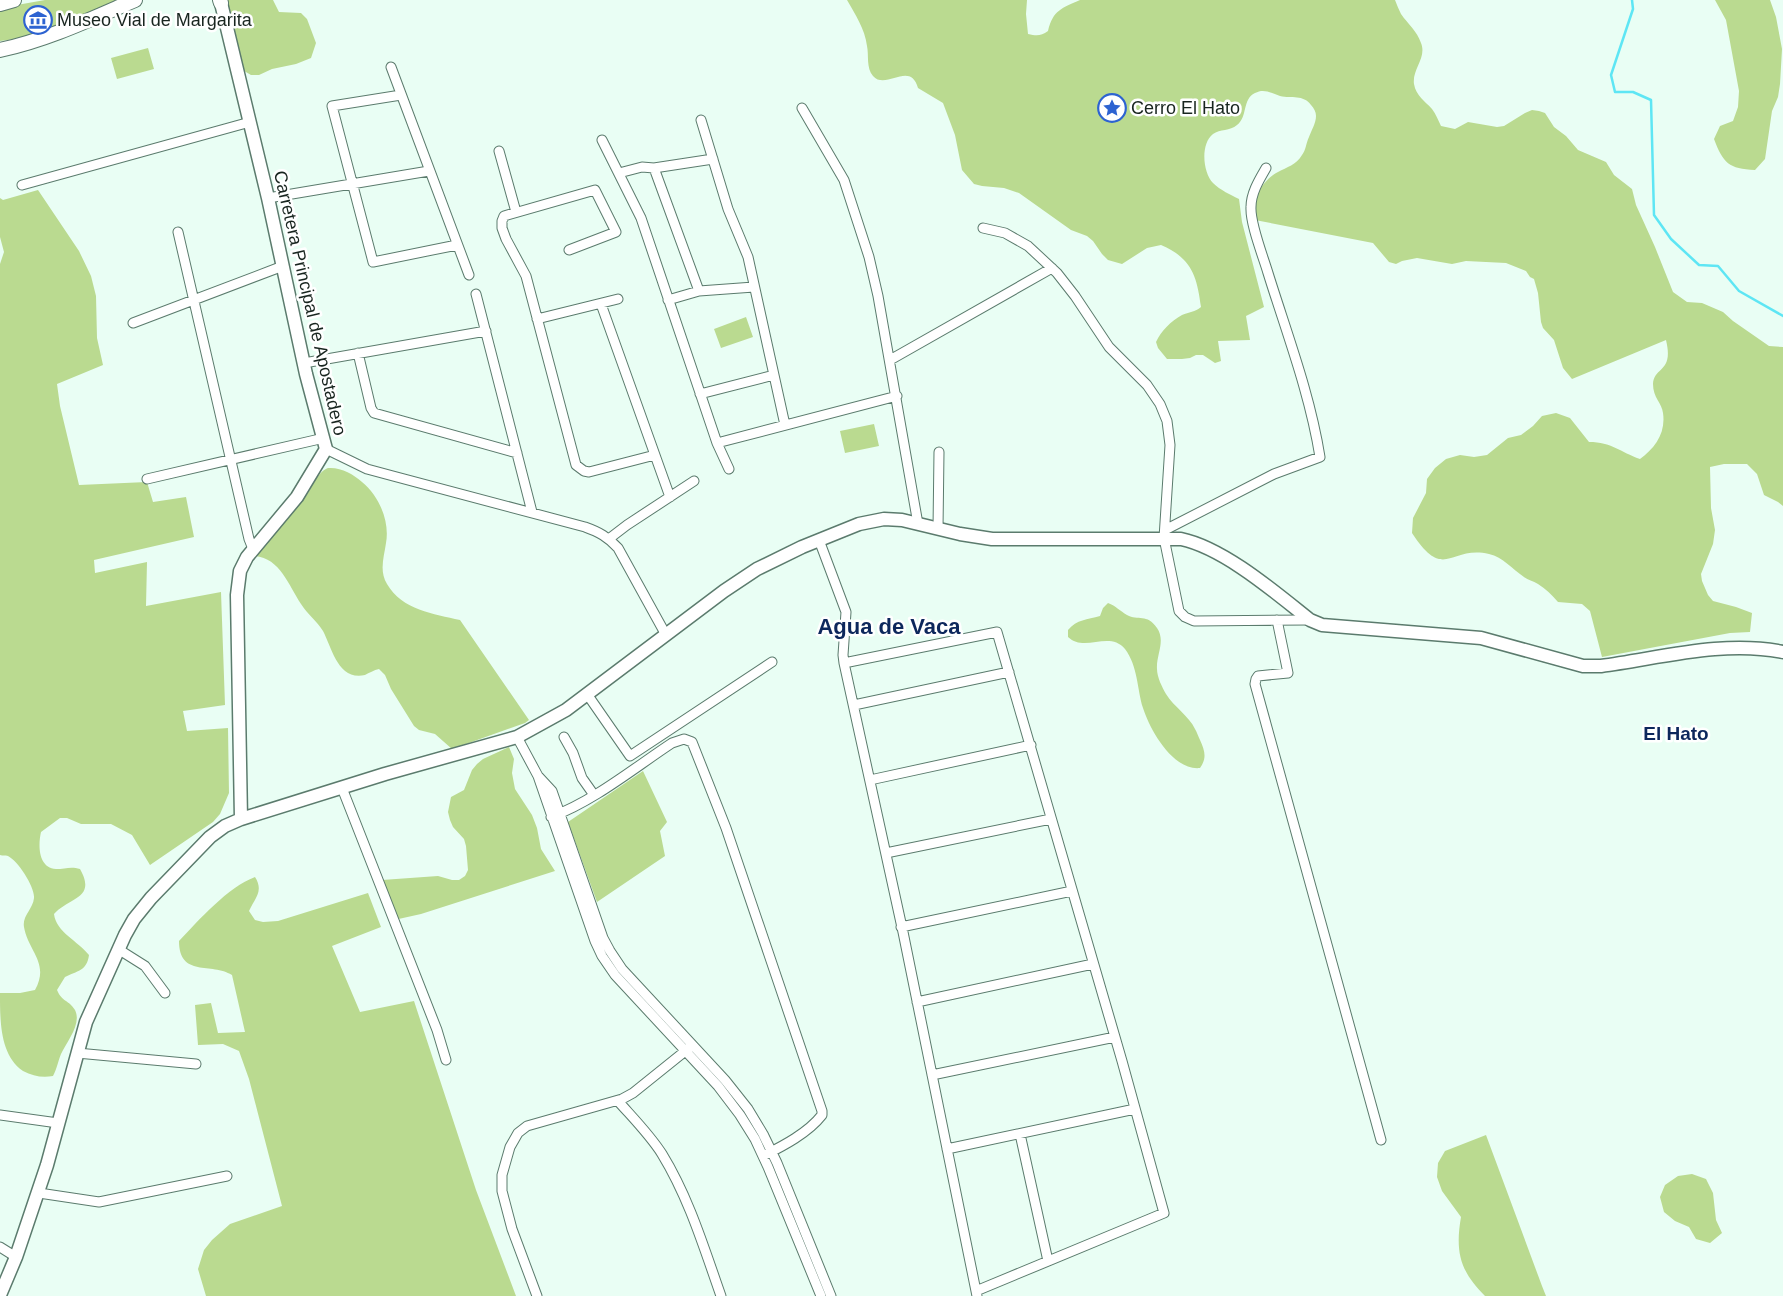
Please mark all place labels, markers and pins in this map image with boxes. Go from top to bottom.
museum icon: Museo Vial de Margarita [23,5,53,35]
place label: Museo Vial de Margarita [57,10,253,30]
place icon: Cerro El Hato [1097,93,1127,123]
place label: Cerro El Hato [1131,98,1240,118]

